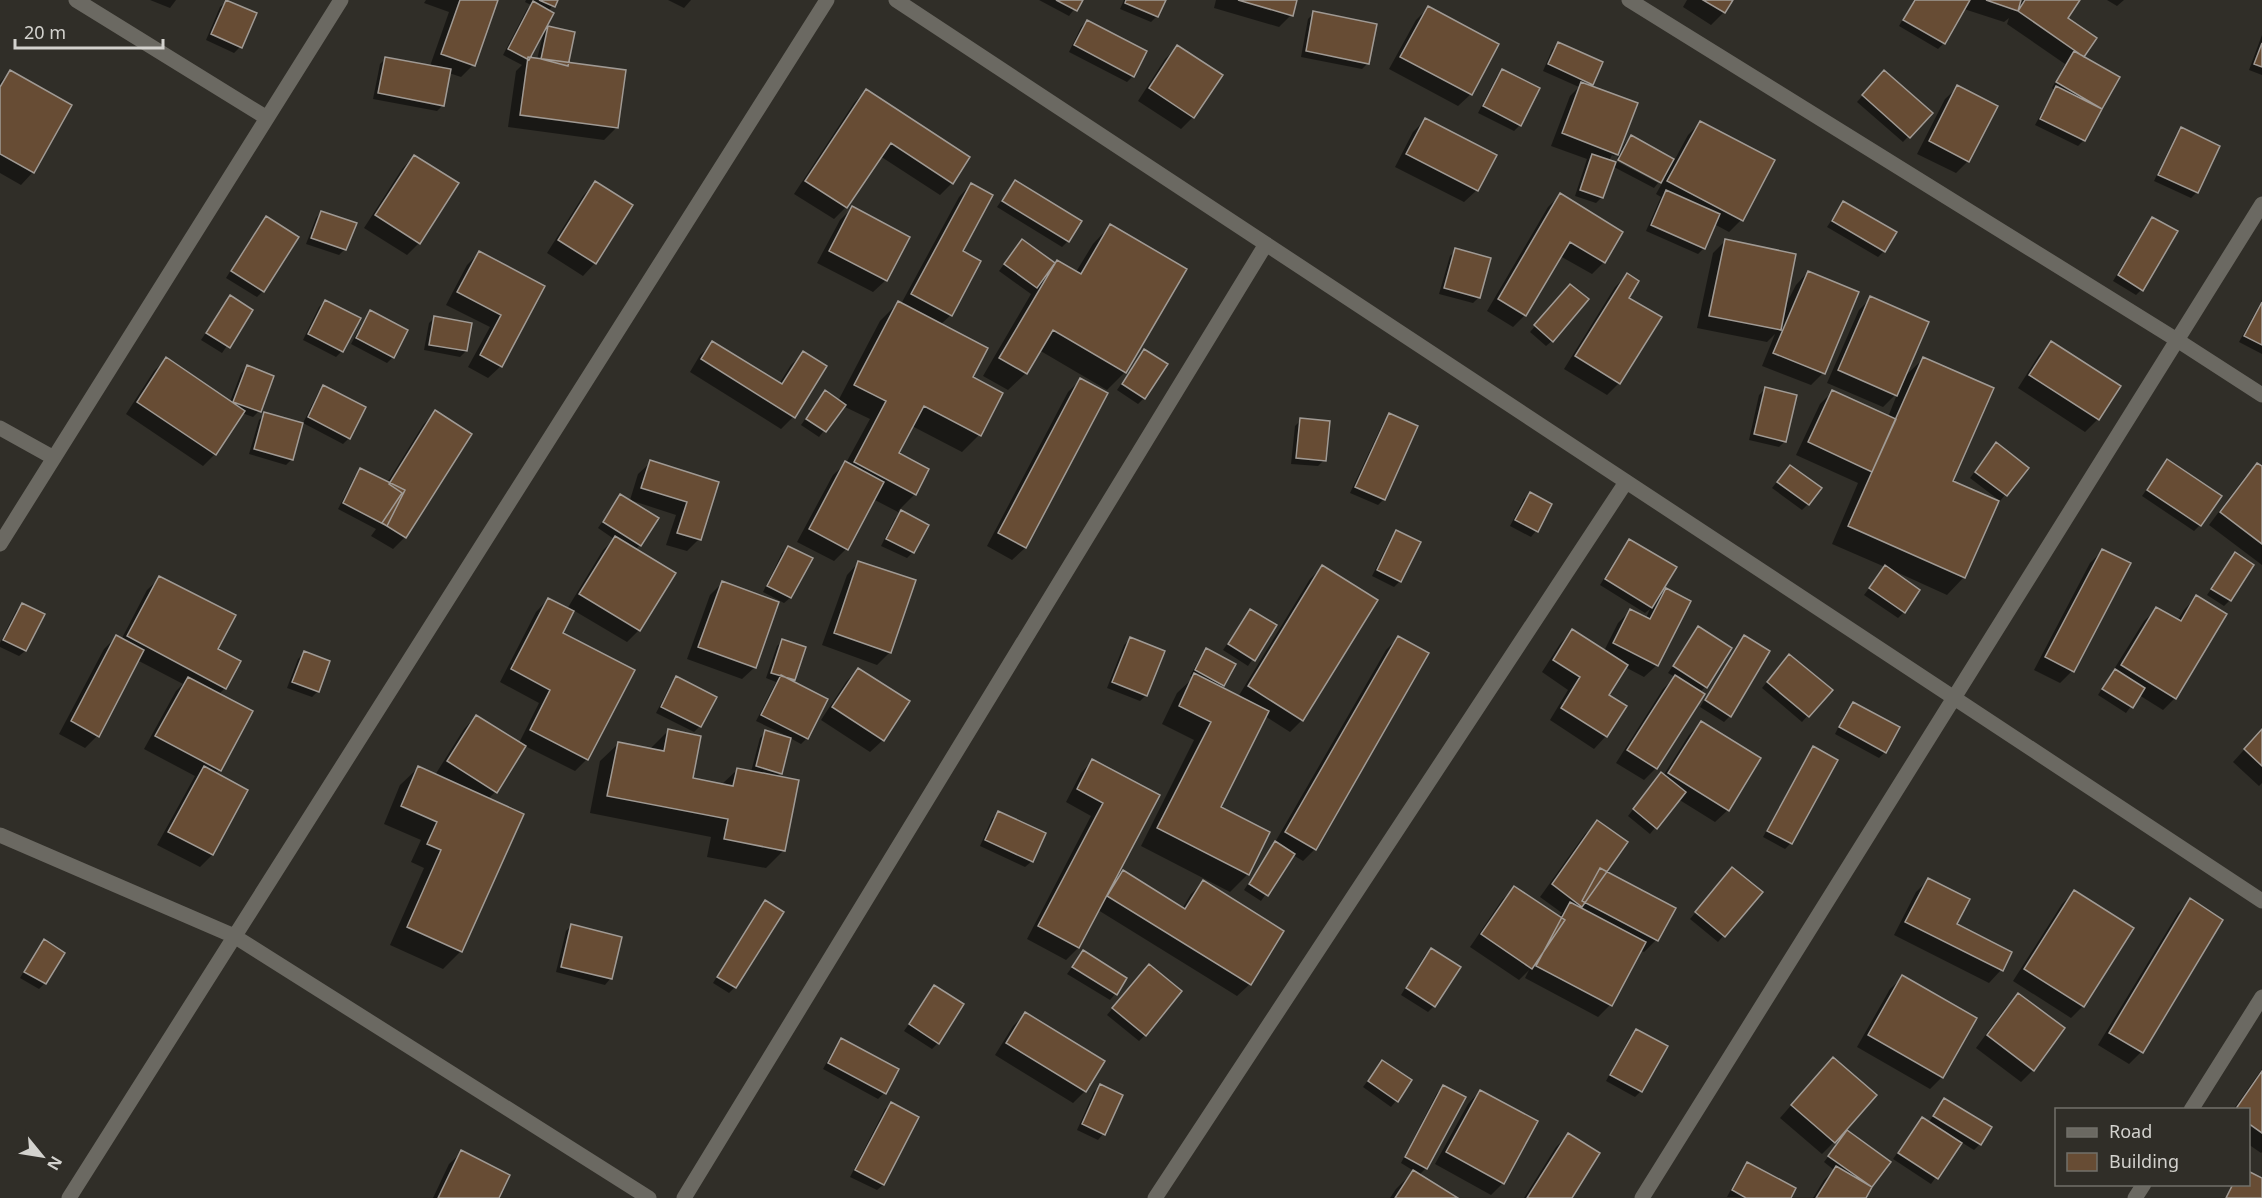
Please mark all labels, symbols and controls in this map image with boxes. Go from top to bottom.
scale bar [15,12,164,50]
text: 20 m [24,20,66,44]
legend [2055,1108,2250,1186]
text: Road [2109,1119,2152,1143]
north arrow [12,1126,72,1186]
text: Building [2109,1149,2179,1173]
text: N [42,1152,68,1175]

